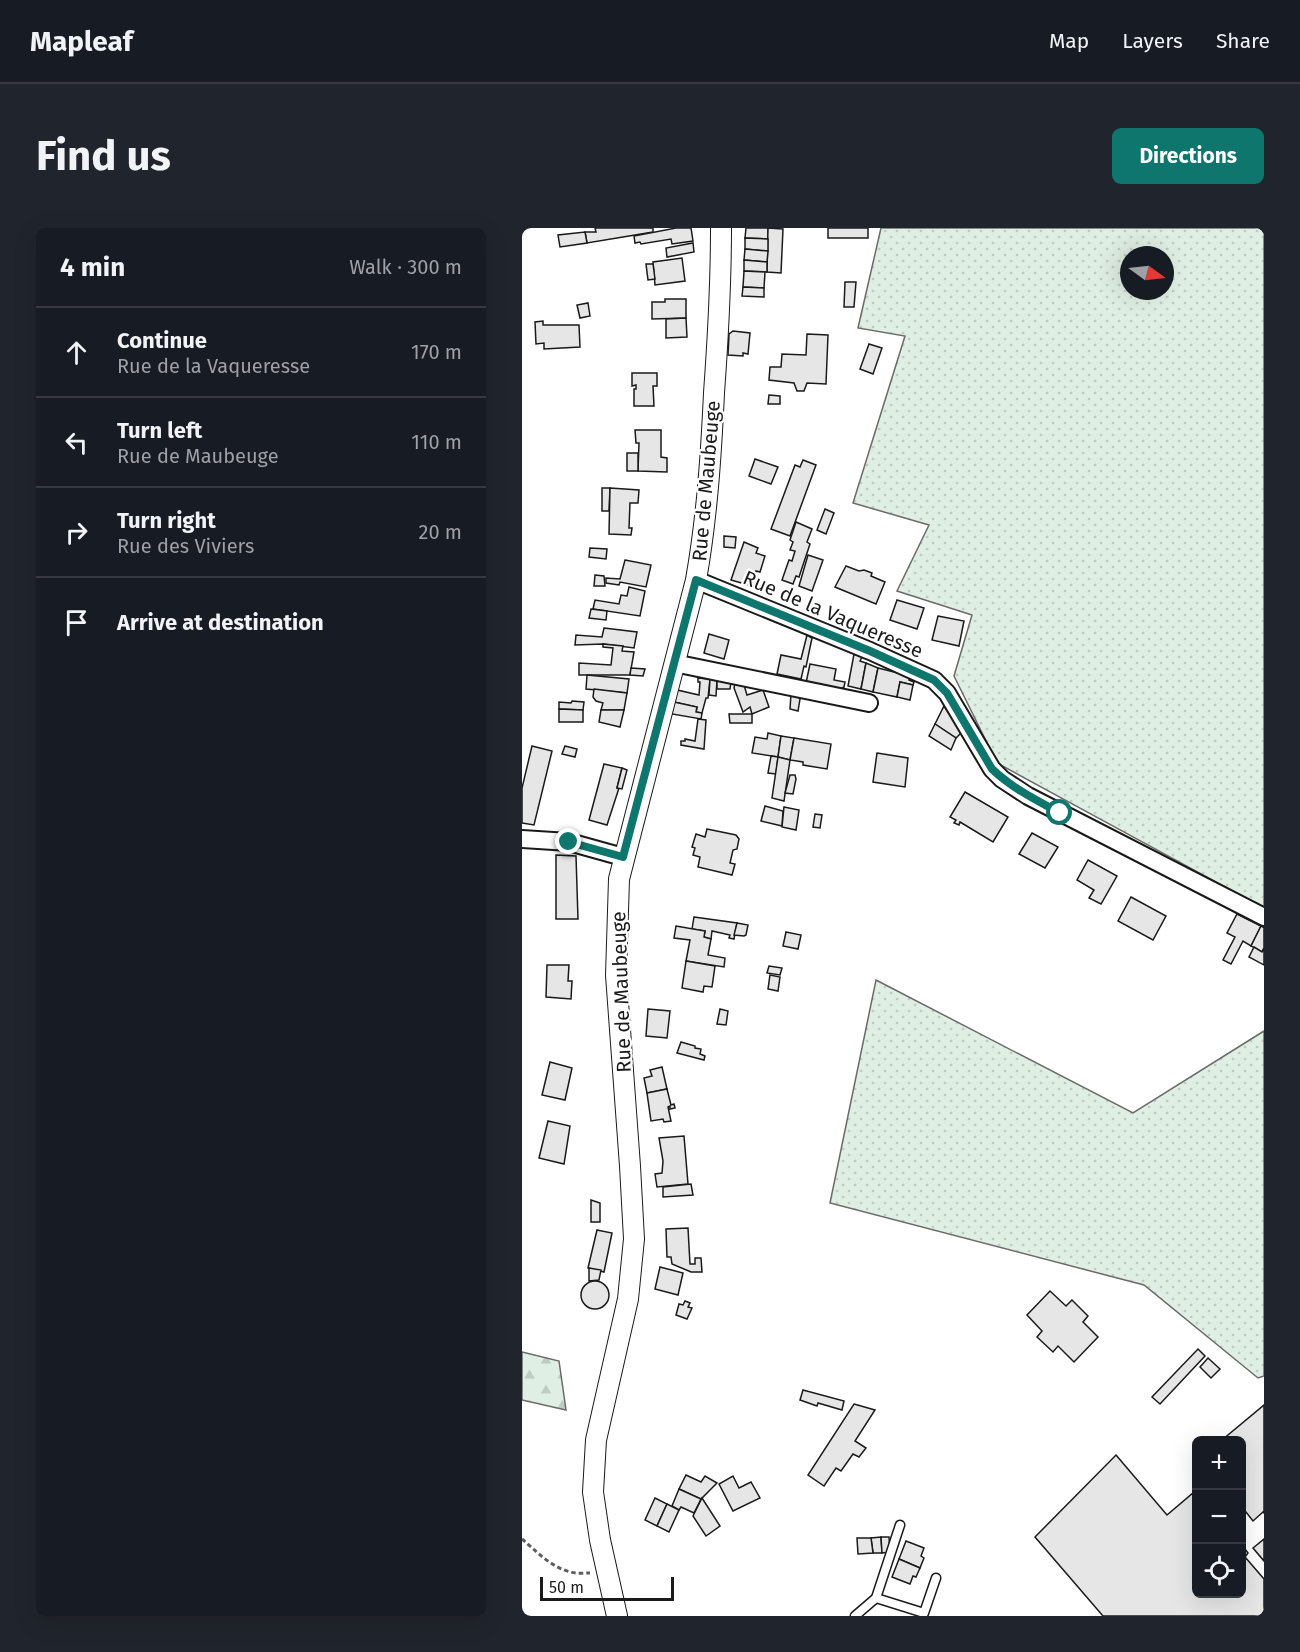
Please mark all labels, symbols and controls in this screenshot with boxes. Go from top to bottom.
text: Mapleaf [30,25,133,58]
text: Map [1049,28,1089,54]
text: Layers [1122,28,1183,54]
text: Share [1216,28,1270,54]
button: Directions [1112,128,1264,184]
text: Find us [36,131,171,181]
north arrow [1120,246,1174,300]
text: 4 min [60,252,125,283]
text: Walk · 300 m [349,255,462,279]
text: Continue [117,327,207,354]
icon: ahead [60,336,93,369]
text: 170 m [411,340,462,364]
text: Rue de la Vaqueresse [117,354,310,378]
street label: Rue de Maubeuge [687,399,725,563]
text: Turn left [117,417,202,444]
icon: left [60,426,93,459]
text: 110 m [411,430,462,454]
text: Rue de Maubeuge [117,444,279,468]
text: Turn right [117,507,216,534]
icon: right [60,516,93,549]
text: 20 m [419,520,462,544]
text: Rue des Viviers [117,534,254,558]
street label: Rue de la Vaqueresse [739,565,927,663]
icon: arrive [60,606,93,639]
text: Arrive at destination [117,609,324,636]
route start [1046,799,1072,825]
route end [555,828,581,854]
street label: Rue de Maubeuge [606,911,636,1073]
map controls [1192,1436,1246,1598]
button: + [1192,1436,1246,1490]
button: − [1192,1490,1246,1544]
button: locate [1192,1544,1246,1598]
scale bar [540,1574,674,1602]
text: 50 m [549,1578,584,1597]

